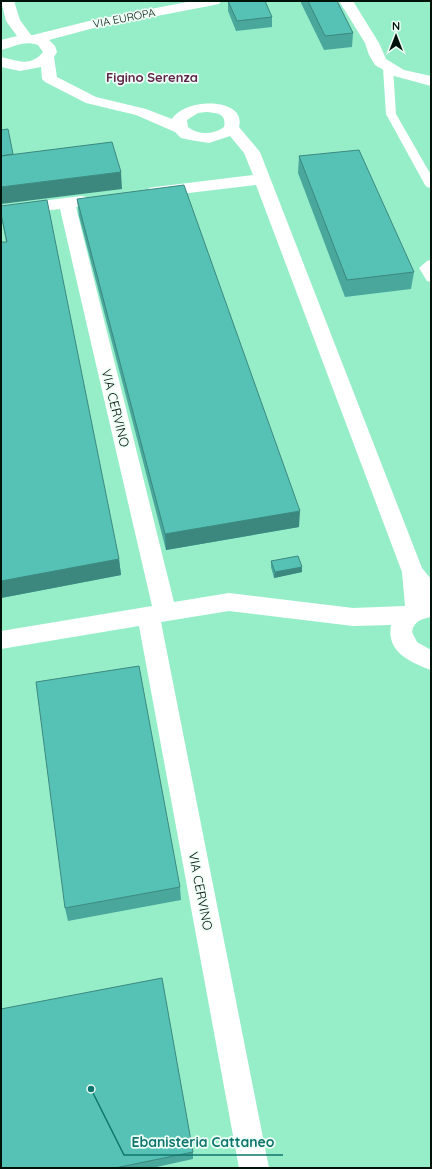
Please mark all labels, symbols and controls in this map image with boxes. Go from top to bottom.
street label: VIA EUROPA [92,5,156,31]
north arrow [376,16,416,56]
text: N [392,19,400,33]
district label: Figino Serenza [106,69,198,85]
street label: VIA CERVINO [99,367,133,449]
street label: VIA CERVINO [186,850,216,932]
callout: Ebanisteria Cattaneo [124,1129,283,1155]
text: Ebanisteria Cattaneo [131,1133,275,1151]

